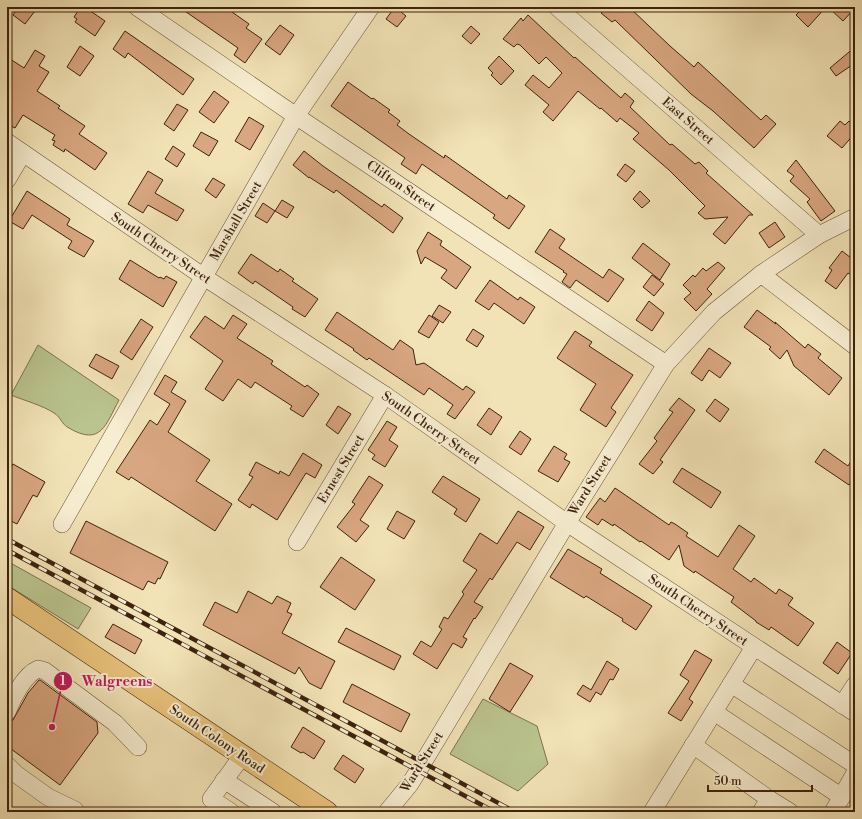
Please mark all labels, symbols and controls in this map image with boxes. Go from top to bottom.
street label: East Street [659,94,718,148]
street label: Clifton Street [363,157,439,215]
street label: Marshall Street [207,178,265,264]
street label: South Cherry Street [108,209,214,288]
street label: South Cherry Street [379,388,484,468]
street label: Ernest Street [314,431,368,506]
street label: Ward Street [565,451,615,519]
street label: South Cherry Street [645,571,751,650]
callout: Walgreens [53,668,160,694]
text: Walgreens [81,673,152,691]
text: 1 [60,674,66,689]
street label: South Colony Road [166,701,268,777]
street label: Ward Street [397,728,447,796]
scale bar [708,767,812,793]
text: 50 m [714,774,742,789]

